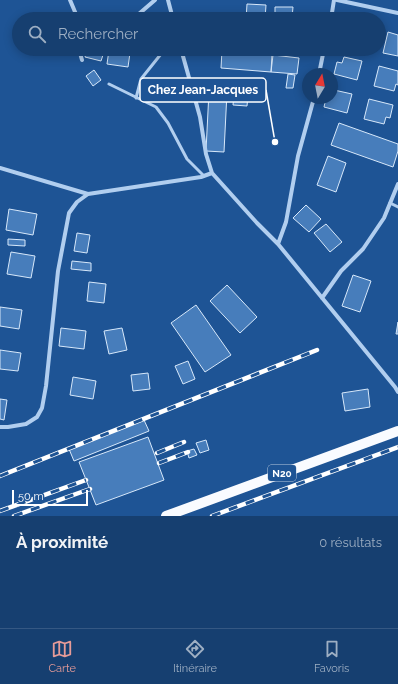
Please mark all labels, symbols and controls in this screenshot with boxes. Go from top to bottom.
search box [12,12,386,56]
icon: search [26,23,48,45]
text: Rechercher [58,25,138,43]
north arrow [302,68,338,104]
callout: Chez Jean-Jacques [140,78,266,102]
text: Chez Jean-Jacques [148,83,258,97]
road number: N20 [268,465,296,481]
scale bar [12,488,88,507]
text: 50 m [18,490,44,503]
text: À proximité [16,532,108,552]
text: 0 résultats [319,535,382,550]
tab: Carte [49,638,76,675]
tab: Itinéraire [173,638,217,675]
tab: Favoris [314,638,349,675]

